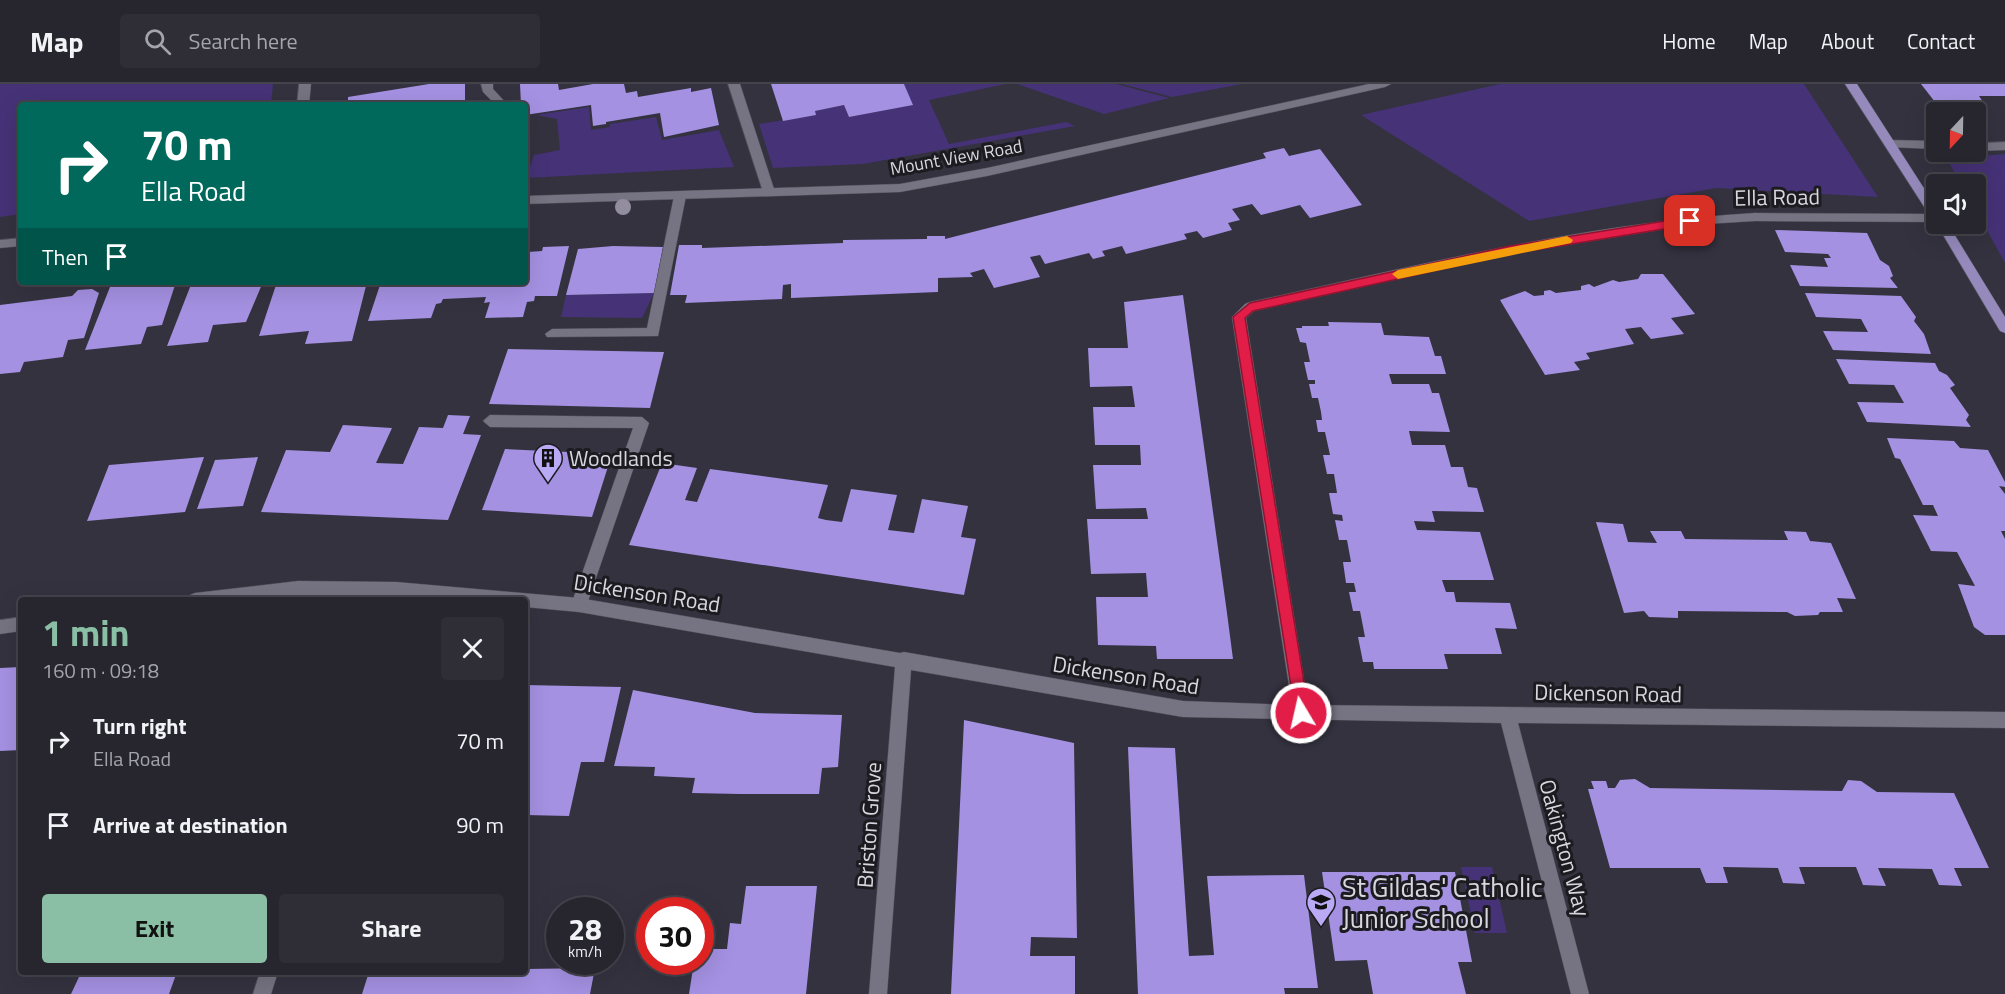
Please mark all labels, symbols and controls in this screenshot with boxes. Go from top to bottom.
search box [120,14,540,68]
text: Map [30,20,84,63]
text: Search here [189,24,298,58]
icon: search [141,25,174,58]
text: Home [1662,25,1716,57]
text: Map [1749,25,1788,57]
text: About [1821,25,1874,57]
text: Contact [1907,25,1975,57]
north arrow [1926,102,1986,162]
map controls [1926,102,1986,234]
text: 70 m [141,112,233,176]
icon: right [42,126,120,204]
street label: Mount View Road [888,132,1024,182]
text: Ella Road [141,170,246,211]
button: sound [1926,174,1986,234]
street label: Ella Road [1734,179,1820,215]
pin [1664,195,1715,246]
icon: arrive [1673,204,1706,237]
text: Then [42,240,88,274]
icon: arrive [100,240,133,273]
place label: Woodlands [569,441,673,475]
building icon: Woodlands [532,442,564,484]
street label: Dickenson Road [571,565,723,621]
text: 1 min [42,605,129,660]
button: close [441,617,504,680]
street label: Dickenson Road [1050,647,1202,703]
text: 160 m · 09:18 [42,655,159,686]
street label: Dickenson Road [1534,675,1682,711]
position arrow [1269,681,1333,745]
text: Turn right [93,709,187,743]
text: 70 m [456,724,504,758]
icon: right [42,725,75,758]
text: Ella Road [93,743,171,774]
street label: Briston Grove [848,761,890,889]
street label: Oakington Way [1530,776,1600,921]
text: Arrive at destination [93,808,288,842]
text: 90 m [456,808,504,842]
icon: arrive [42,809,75,842]
place label: St Gildas' Catholic Junior School [1342,866,1543,938]
school or university icon: St Gildas' Catholic Junior School [1305,886,1337,928]
button: Exit [42,894,267,963]
button: Share [279,894,504,963]
speed limit sign: 30 [636,897,714,975]
text: 28 [568,906,602,952]
text: km/h [568,940,602,963]

